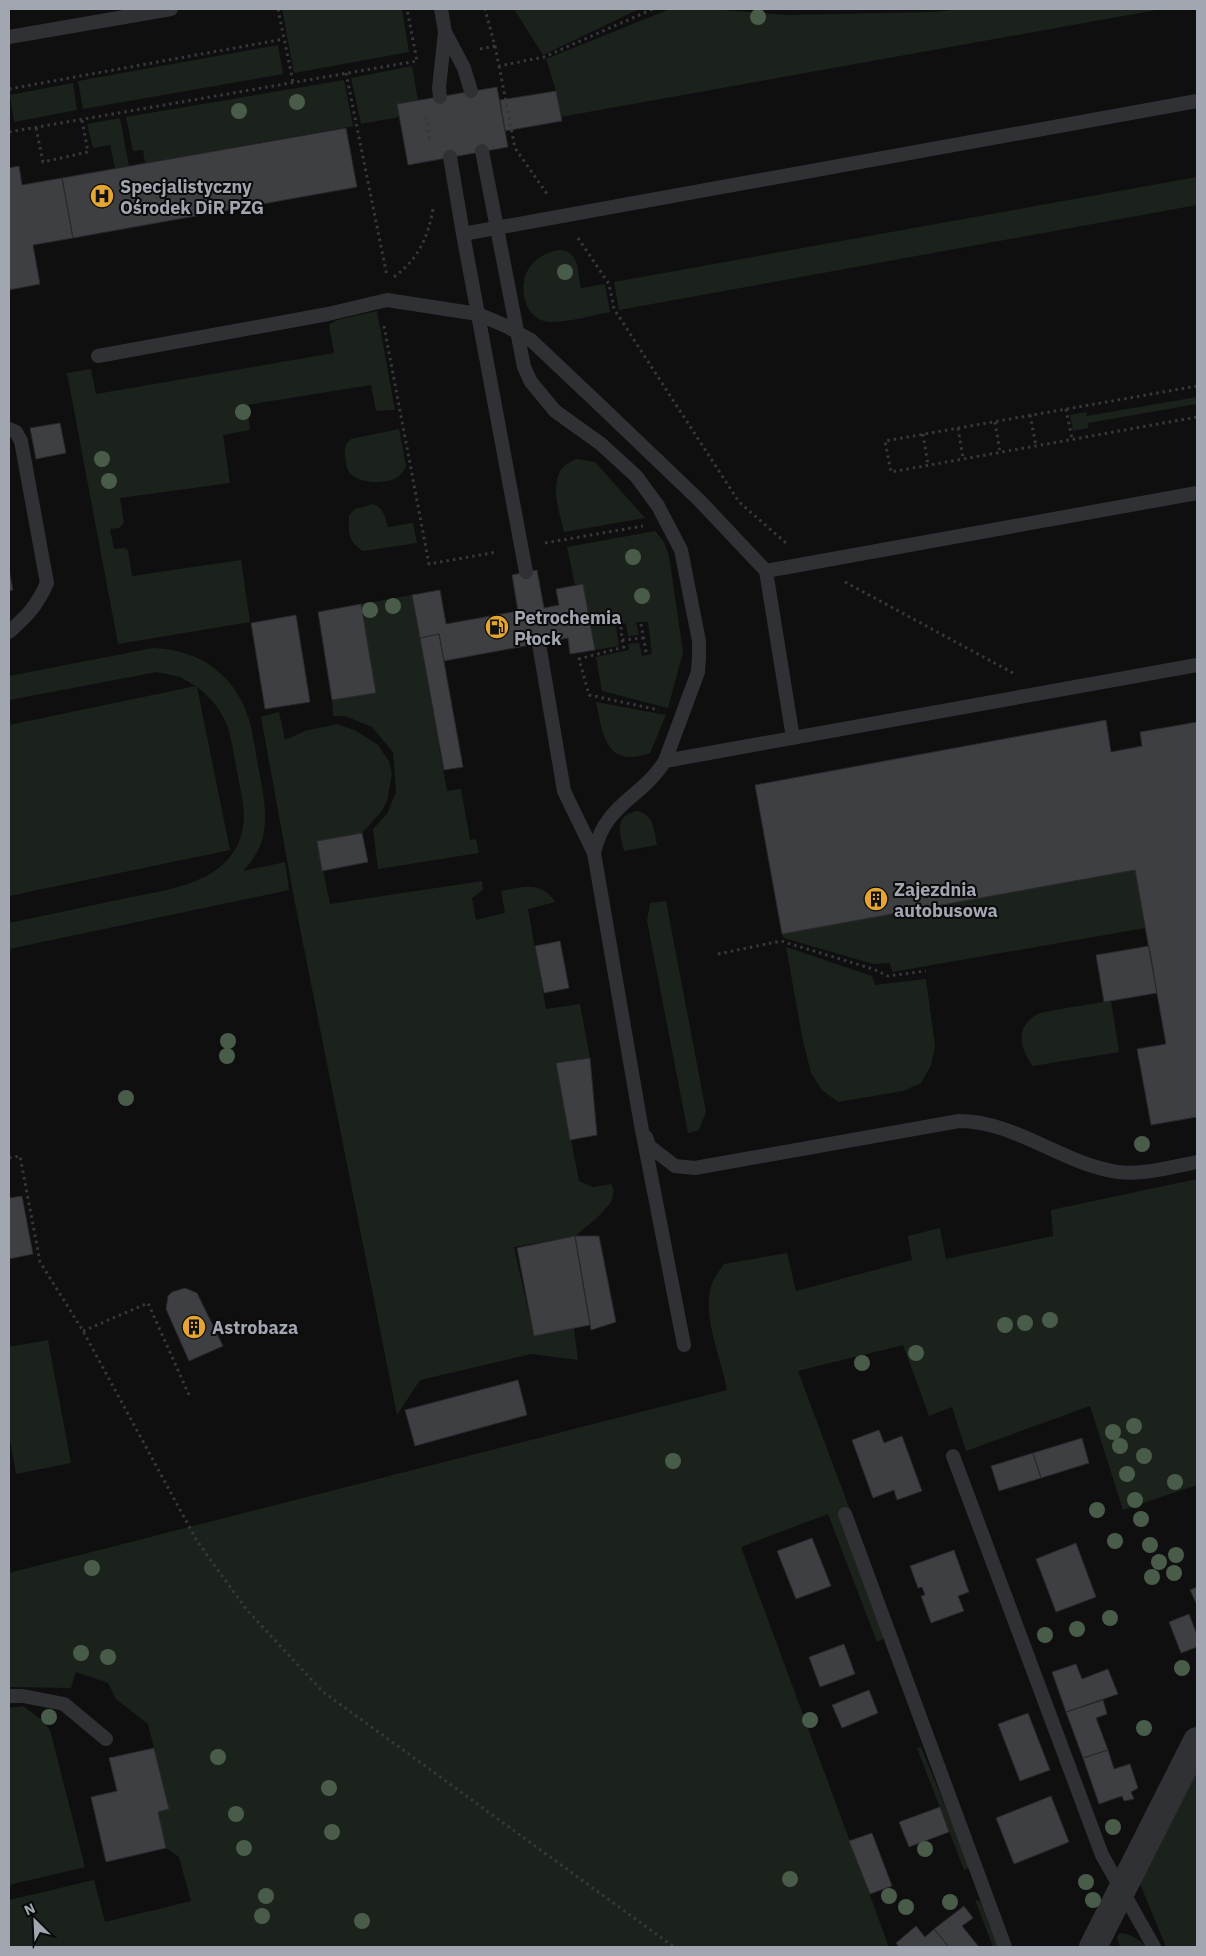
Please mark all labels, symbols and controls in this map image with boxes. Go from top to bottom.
place label: Specjalistyczny Ośrodek DiR PZG [120,175,264,219]
hospital icon: Specjalistyczny Ośrodek DiR PZG [89,183,115,209]
place label: Petrochemia Płock [514,606,621,650]
fuel station icon: Petrochemia Płock [484,614,510,640]
place label: Zajezdnia autobusowa [894,878,998,922]
building icon: Zajezdnia autobusowa [863,886,889,912]
building icon: Astrobaza [181,1314,207,1340]
place label: Astrobaza [212,1316,298,1339]
north arrow [10,1896,60,1946]
text: N [21,1899,38,1919]

